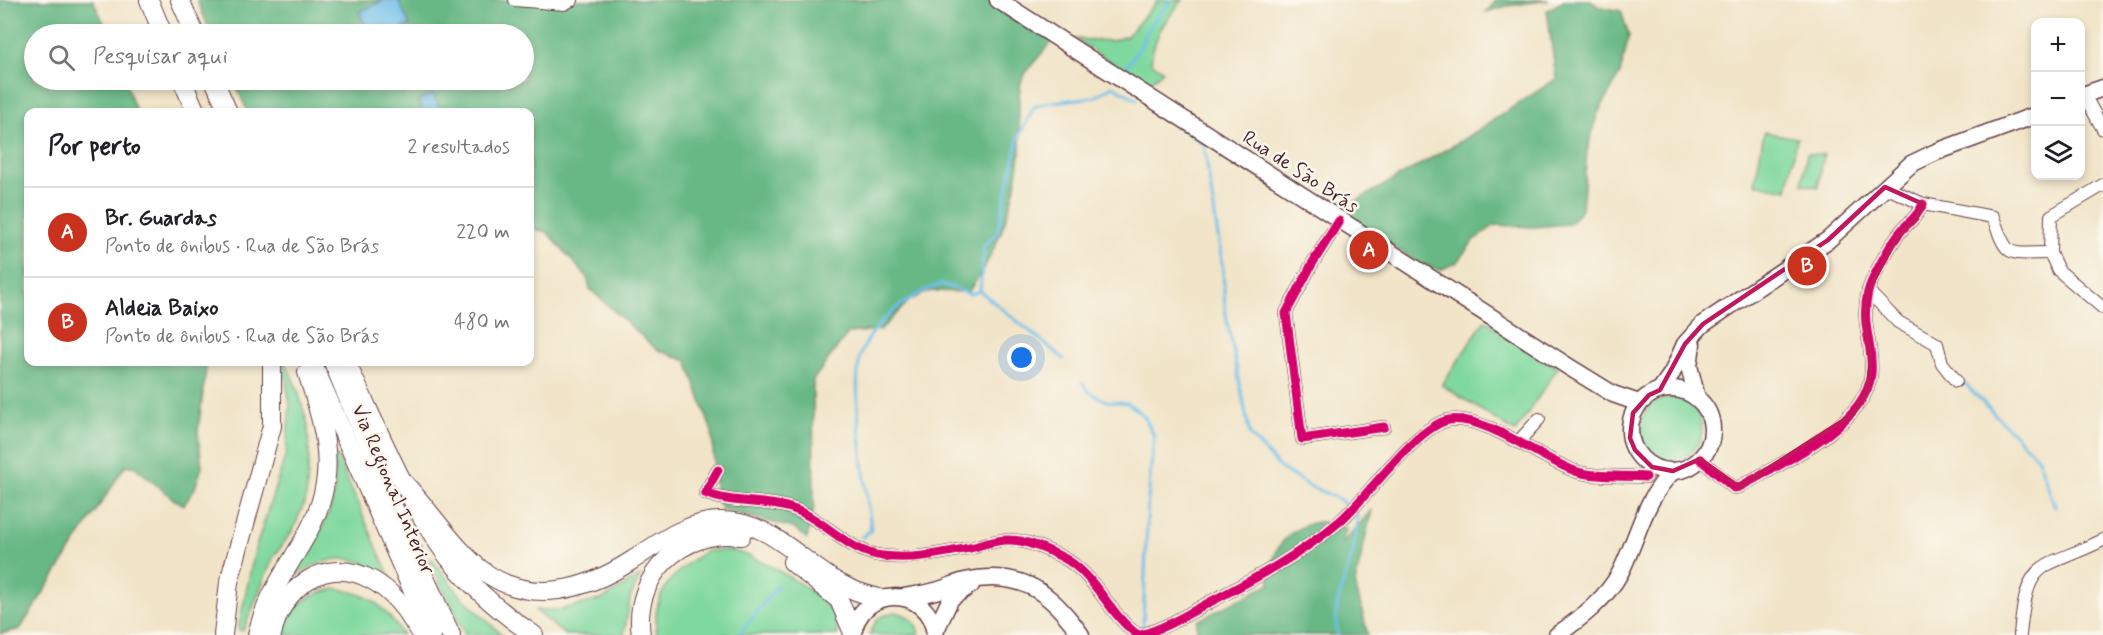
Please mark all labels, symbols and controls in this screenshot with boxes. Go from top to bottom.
map controls [2031,18,2085,180]
button: + [2031,18,2085,72]
search box [24,24,534,90]
icon: search [45,41,78,74]
text: Pesquisar aqui [93,43,228,71]
button: − [2031,72,2085,126]
street label: Rua de São Brás [1237,125,1364,220]
button: layers [2031,126,2085,180]
text: Por perto [48,130,141,164]
text: 2 resultados [407,134,510,161]
text: Br. Guardas [105,205,217,233]
text: A [61,219,74,246]
text: 220 m [456,219,510,246]
pin: A [1350,228,1388,272]
text: Ponto de ônibus · Rua de São Brás [105,233,379,260]
pin: B [1788,244,1826,288]
text: Aldeia Baixo [105,295,219,323]
text: B [61,309,74,336]
text: 480 m [454,309,510,336]
text: Ponto de ônibus · Rua de São Brás [105,323,379,350]
your location [1007,343,1036,372]
street label: Via Regional Interior [343,400,441,580]

